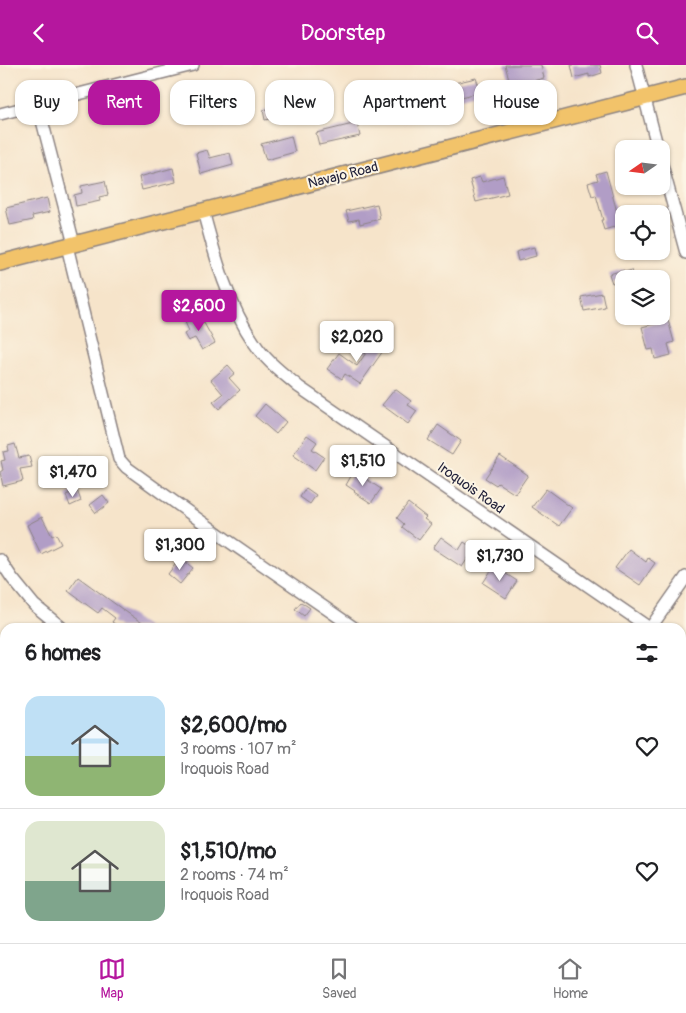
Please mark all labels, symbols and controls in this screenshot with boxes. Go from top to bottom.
icon: back [25,19,53,47]
text: Doorstep [300,19,386,47]
icon: search [633,19,661,47]
chip: Buy [15,80,78,125]
chip: Rent [88,80,160,125]
chip: Filters [170,80,255,125]
chip: New [265,80,334,125]
chip: Apartment [344,80,464,125]
chip: House [474,80,557,125]
north arrow [615,140,670,195]
map controls [615,140,670,325]
street label: Navajo Road [306,158,380,192]
button: locate [615,205,670,260]
button: layers [615,270,670,325]
pin: $2,600 [158,289,240,332]
text: $2,600 [173,296,225,316]
pin: $2,020 [316,321,398,363]
text: $2,020 [331,327,383,347]
pin: $1,510 [322,445,404,487]
text: $1,510 [341,451,385,471]
pin: $1,470 [32,455,114,498]
street label: Iroquois Road [434,459,508,517]
text: $1,470 [49,462,97,482]
pin: $1,300 [139,529,221,571]
text: $1,300 [155,535,205,555]
pin: $1,730 [459,539,541,582]
text: $1,730 [476,546,524,566]
icon: filters [633,639,661,667]
text: 6 homes [25,640,101,667]
text: $2,600/mo [180,712,287,739]
icon: home [65,716,125,776]
icon: heart [633,732,661,760]
text: 3 rooms · 107 m² [180,739,297,759]
text: Iroquois Road [180,759,269,779]
text: $1,510/mo [180,838,276,865]
icon: home [65,841,125,901]
icon: heart [633,857,661,885]
text: 2 rooms · 74 m² [180,865,289,885]
text: Iroquois Road [180,885,269,905]
tab: Map [98,955,126,1002]
tab: Saved [322,955,357,1002]
tab: Home [553,955,588,1002]

